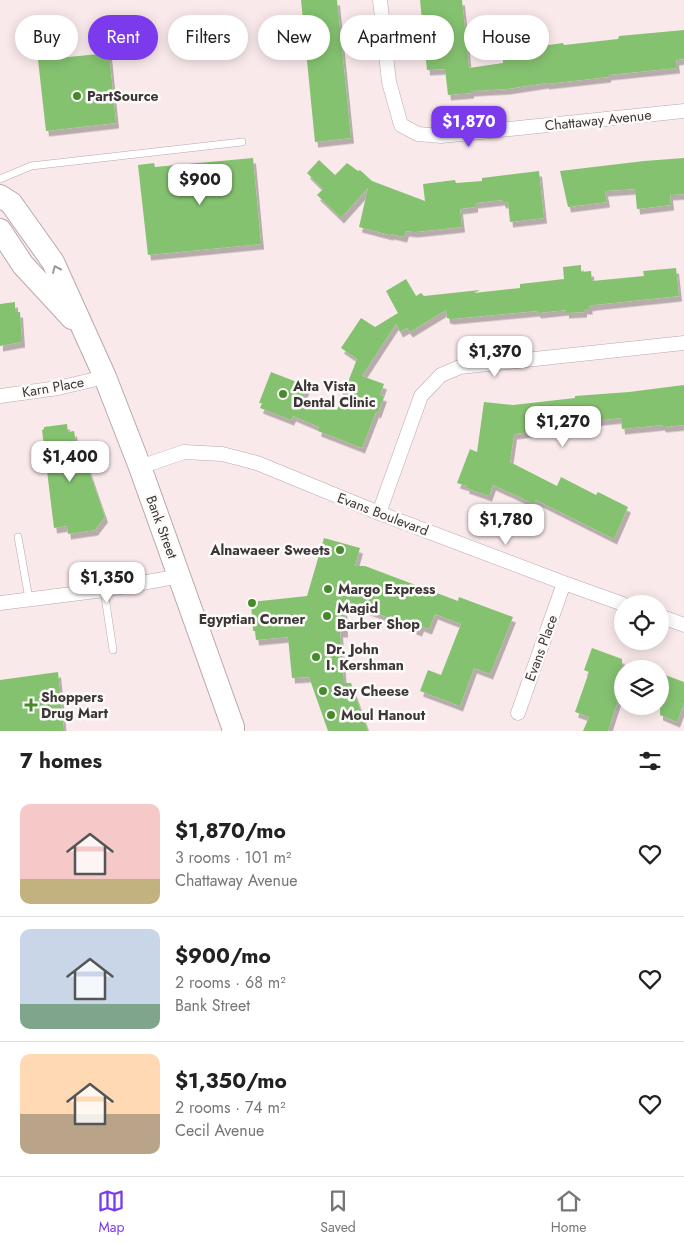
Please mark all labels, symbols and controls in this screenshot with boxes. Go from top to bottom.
chip: Buy [15,15,78,60]
chip: Rent [88,15,158,60]
chip: Filters [168,15,248,60]
chip: New [258,15,330,60]
chip: Apartment [340,15,454,60]
chip: House [464,15,549,60]
place label: PartSource [87,86,159,106]
marker: PartSource [71,90,83,102]
street label: Chattaway Avenue [544,104,652,136]
pin: $1,870 [428,106,510,148]
text: $1,870 [442,110,496,133]
pin: $900 [170,164,230,206]
text: $900 [179,168,221,191]
one-way arrow [52,265,63,274]
pin: $1,370 [454,336,536,378]
text: $1,370 [468,340,522,363]
street label: Karn Place [20,372,86,402]
place label: Alta Vista Dental Clinic [292,376,376,412]
marker: Alta Vista Dental Clinic [277,388,289,400]
pin: $1,270 [522,406,604,448]
text: $1,270 [536,410,590,433]
pin: $1,400 [29,440,111,483]
text: $1,400 [42,445,98,468]
street label: Evans Boulevard [334,487,432,541]
street label: Bank Street [141,493,183,562]
pin: $1,780 [465,504,547,546]
text: $1,780 [479,508,533,531]
place label: Alnawaeer Sweets [209,540,331,560]
marker: Alnawaeer Sweets [334,544,346,556]
pin: $1,350 [66,562,148,604]
text: $1,350 [80,566,134,589]
place label: Margo Express [338,579,436,599]
marker: Margo Express [322,583,334,595]
map controls [614,595,669,715]
button: locate [614,595,669,650]
marker: Egyptian Corner [246,597,258,609]
place label: Magid Barber Shop [337,598,420,634]
place label: Egyptian Corner [199,609,306,629]
marker: Magid Barber Shop [321,610,333,622]
street label: Evans Place [520,612,562,684]
place label: Dr. John I. Kershman [326,639,404,675]
marker: Dr. John I. Kershman [310,651,322,663]
button: layers [614,660,669,715]
place label: Say Cheese [333,681,409,701]
marker: Say Cheese [317,685,329,697]
place label: Shoppers Drug Mart [41,687,109,723]
marker: Shoppers Drug Mart [25,699,37,711]
place label: Moul Hanout [341,705,426,725]
marker: Moul Hanout [325,709,337,721]
text: 7 homes [20,746,102,776]
icon: filters [636,747,664,775]
text: $1,870/mo [175,816,286,846]
icon: home [60,824,120,884]
icon: heart [636,840,664,868]
text: 3 rooms · 101 m² [175,846,291,869]
text: Chattaway Avenue [175,869,298,892]
text: $900/mo [175,941,271,971]
icon: home [60,949,120,1009]
icon: heart [636,965,664,993]
text: 2 rooms · 68 m² [175,971,286,994]
text: Bank Street [175,994,250,1017]
text: $1,350/mo [175,1066,287,1096]
icon: home [60,1074,120,1134]
icon: heart [636,1090,664,1118]
text: 2 rooms · 74 m² [175,1096,286,1119]
text: Cecil Avenue [175,1119,264,1142]
tab: Map [97,1187,125,1237]
tab: Saved [320,1187,356,1237]
tab: Home [551,1187,587,1237]

